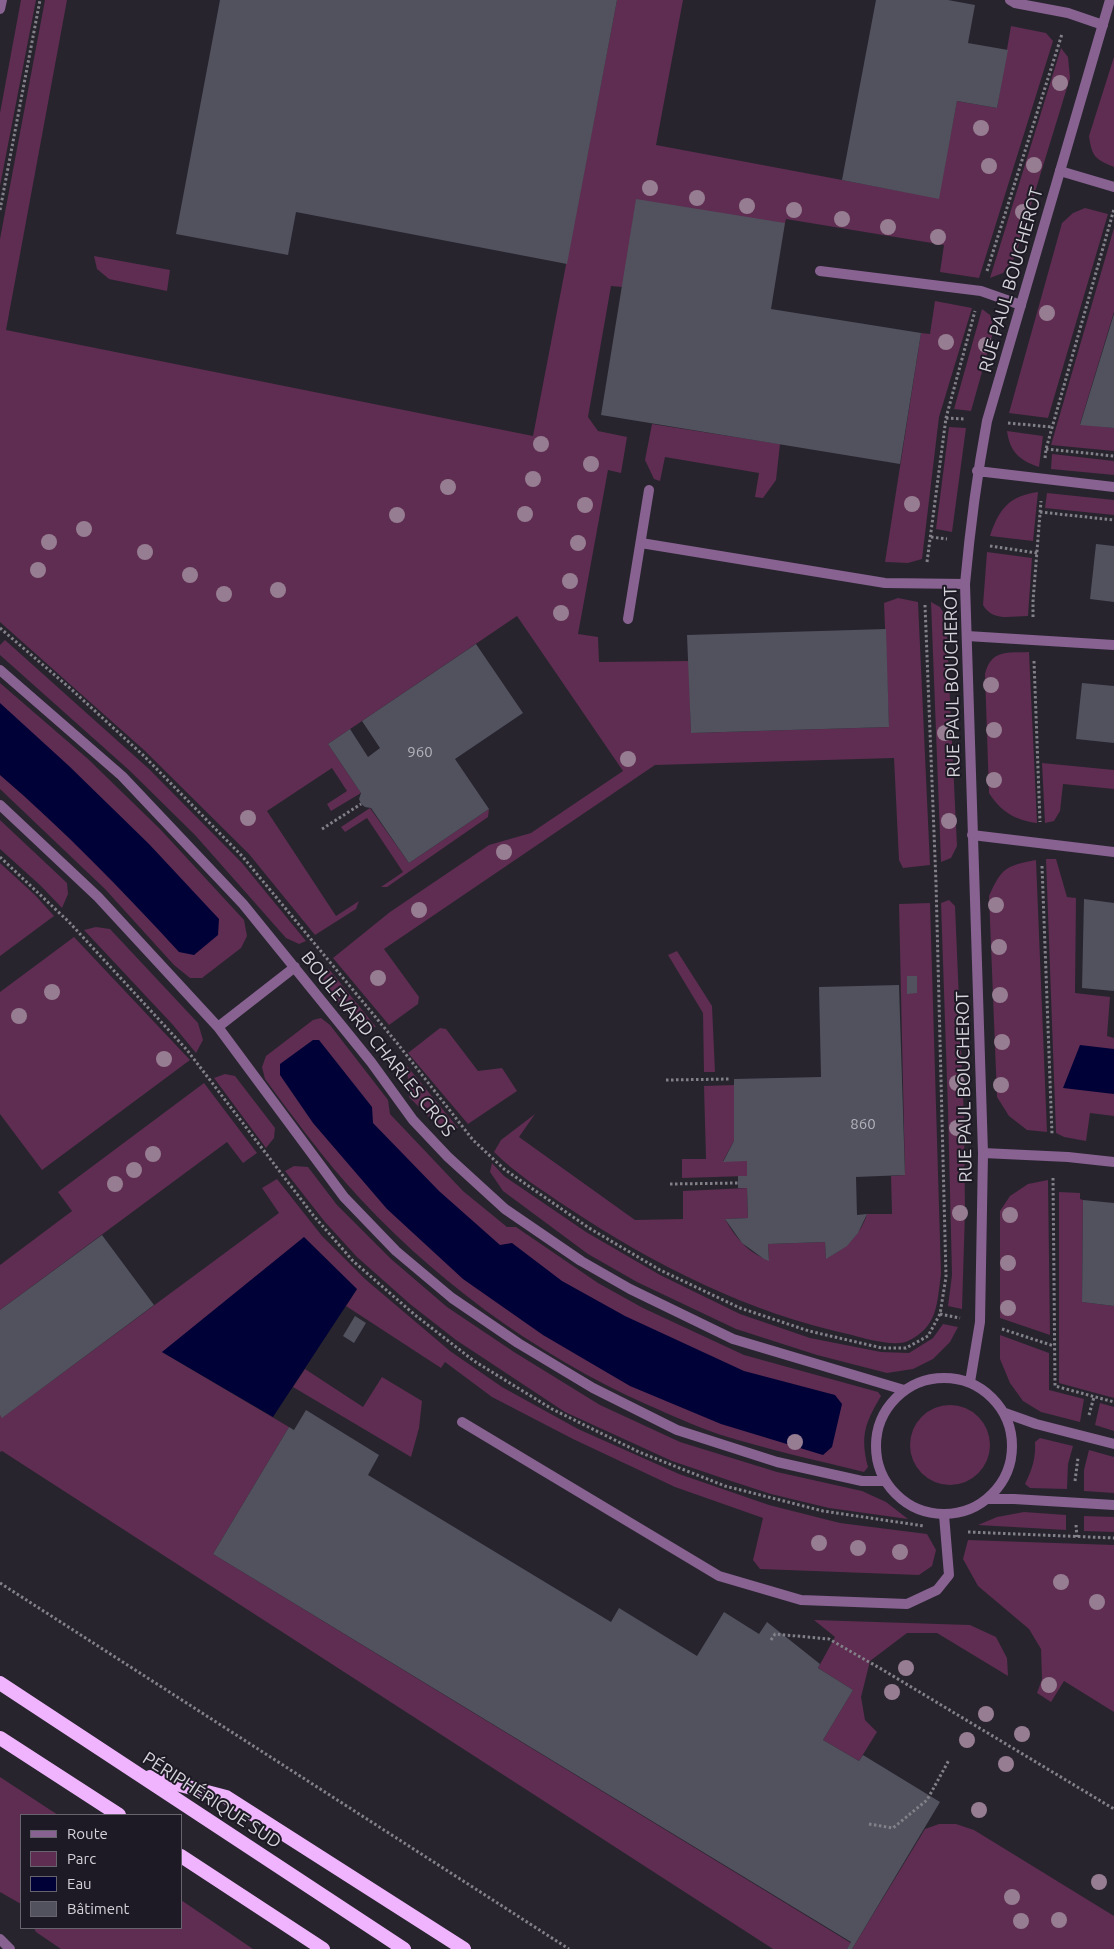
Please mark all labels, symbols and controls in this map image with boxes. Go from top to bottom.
street label: RUE PAUL BOUCHEROT [974,185,1048,375]
street label: RUE PAUL BOUCHEROT [940,586,964,778]
house number: 960 [407,743,433,761]
street label: BOULEVARD CHARLES CROS [297,947,459,1141]
street label: RUE PAUL BOUCHEROT [952,991,976,1183]
house number: 860 [850,1115,876,1133]
street label: PÉRIPHÉRIQUE SUD [139,1747,285,1853]
legend [20,1814,182,1929]
text: Route [67,1825,108,1842]
text: Parc [67,1850,96,1867]
text: Eau [67,1875,92,1892]
text: Bâtiment [67,1900,129,1917]

